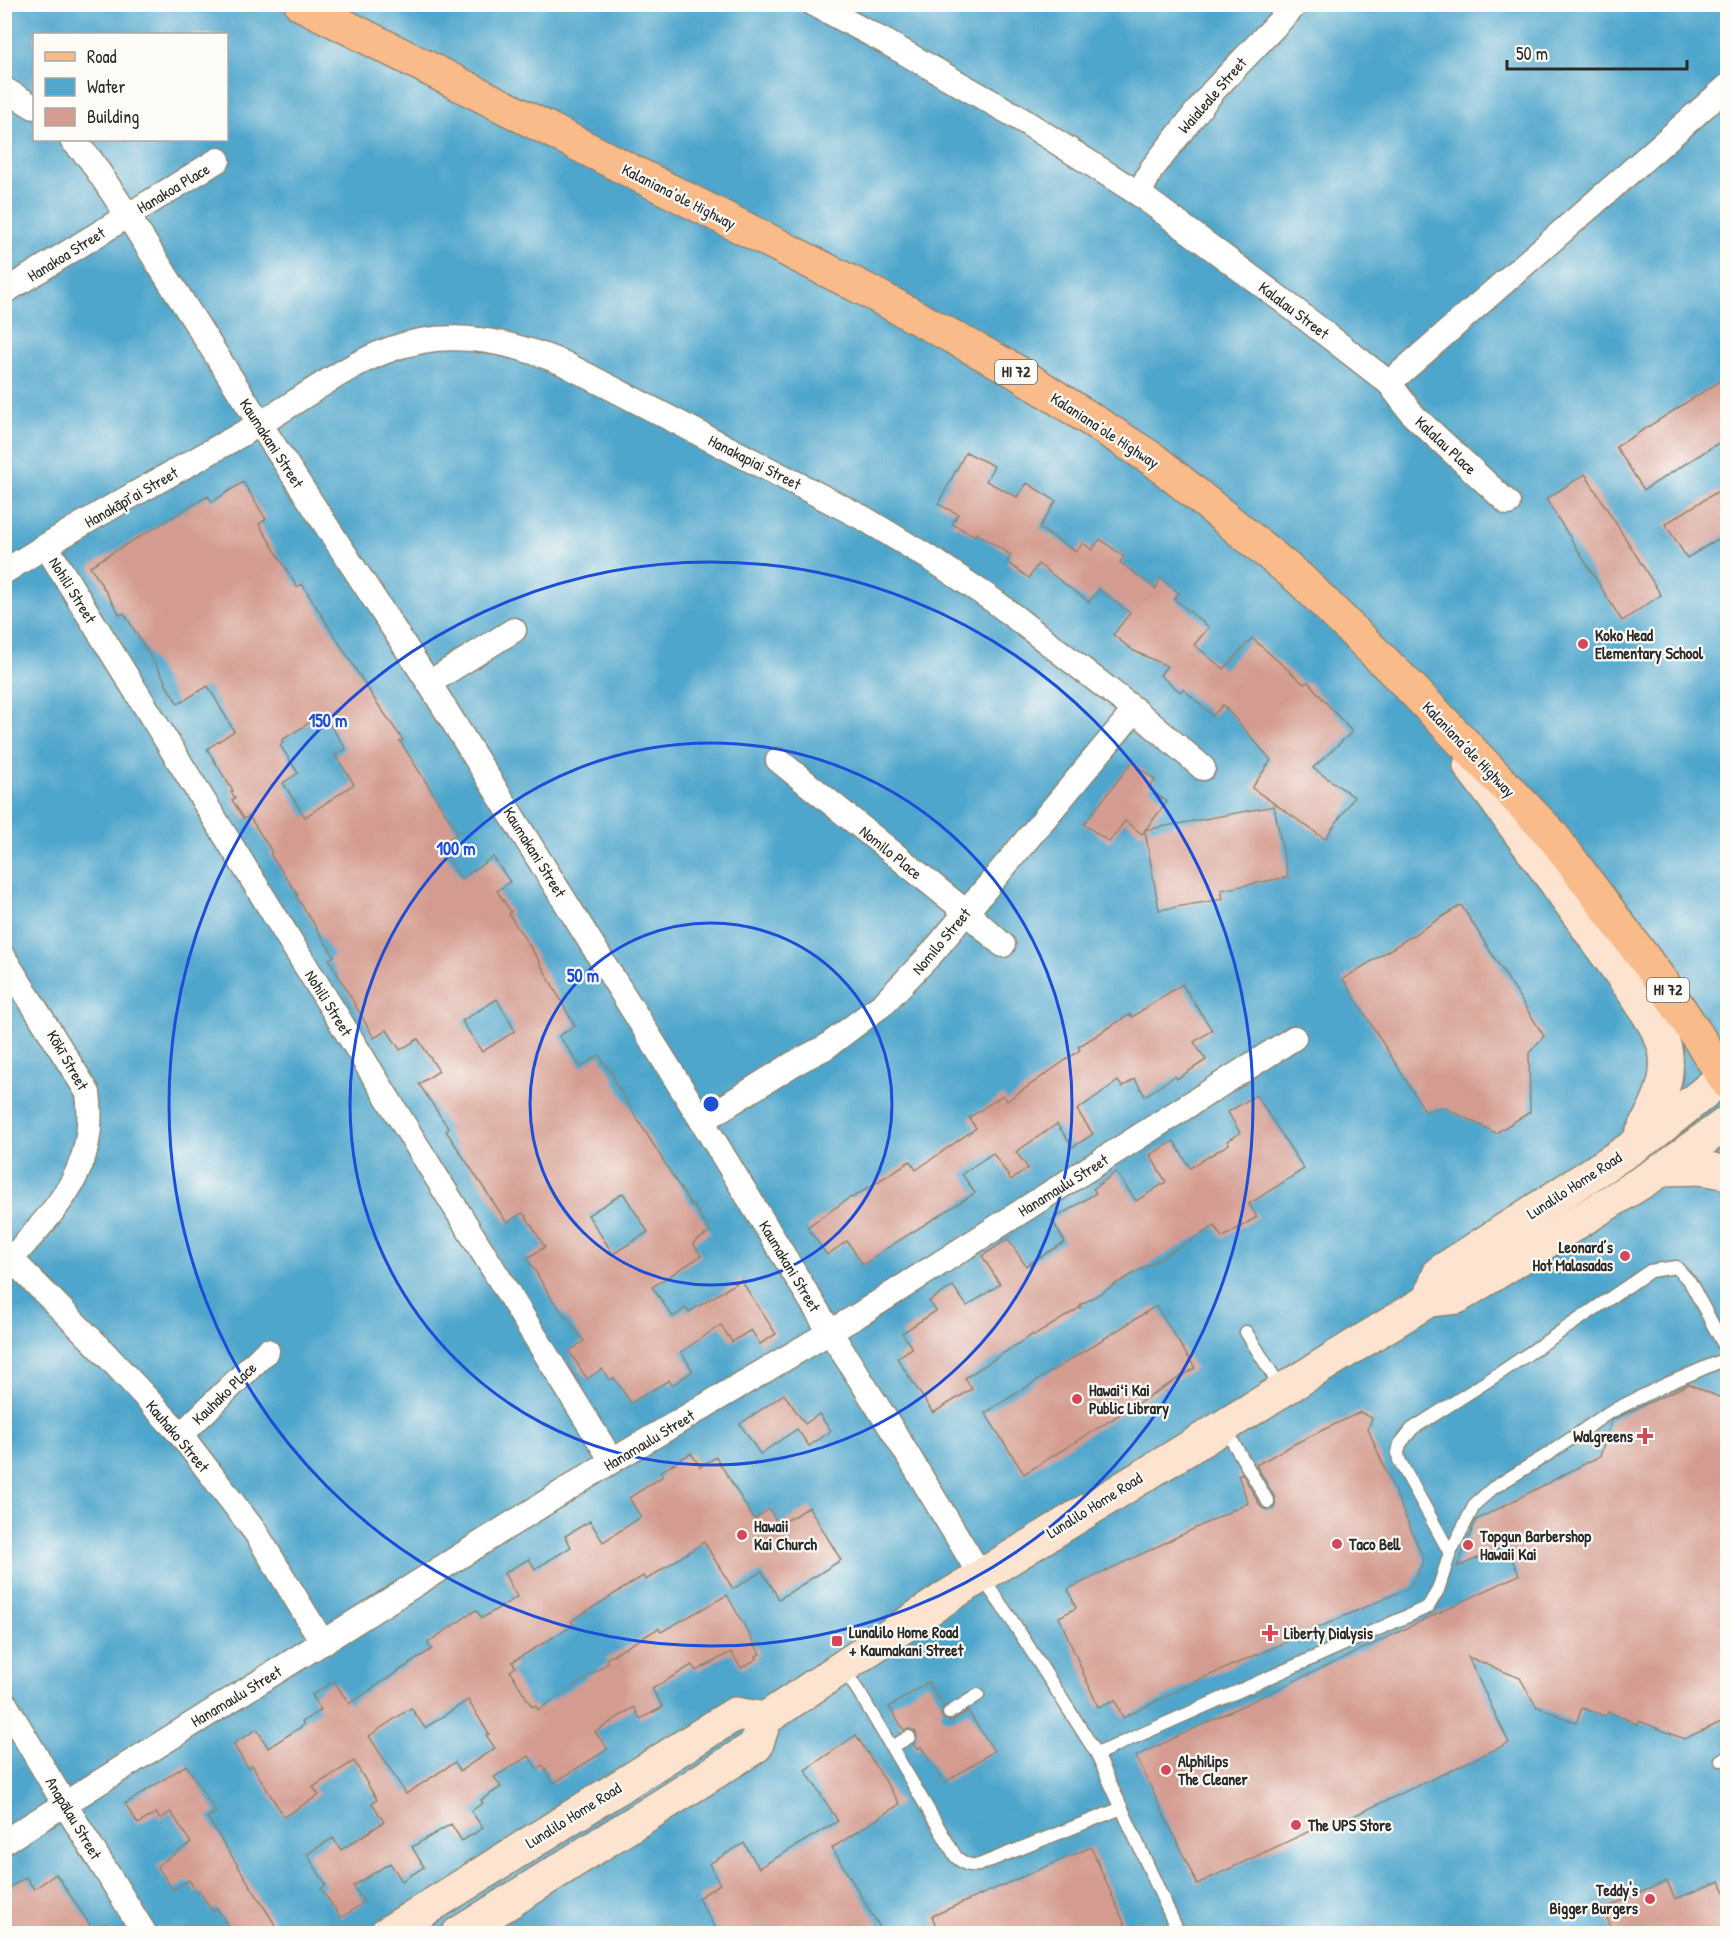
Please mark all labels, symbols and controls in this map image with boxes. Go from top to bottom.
legend [33,33,228,141]
scale bar [1507,33,1687,71]
text: 50 m [1516,41,1548,66]
text: Road [87,44,117,69]
street label: Waialeale Street [1173,52,1252,138]
text: Water [87,74,125,99]
text: Building [87,104,139,129]
street label: Hanakoa Place [133,157,214,218]
street label: Kalaniana’ole Highway [618,158,740,234]
street label: Hanakoa Street [23,221,109,287]
street label: Kalalau Street [1254,276,1334,344]
road number: HI 72 [995,360,1037,384]
street label: Kalaniana’ole Highway [1046,387,1164,473]
street label: Kaumakani Street [235,394,310,493]
street label: Kalalau Place [1410,411,1482,480]
street label: Hanakapiai Street [705,429,806,495]
street label: Hanakāpī‘ai Street [80,461,182,533]
street label: Nohili Street [44,553,102,628]
place label: Koko Head Elementary School [1595,624,1704,665]
marker: Koko Head Elementary School [1576,637,1590,651]
street label: Kalaniana’ole Highway [1418,696,1521,802]
text: 150 m [309,708,347,733]
street label: Kaumakani Street [498,803,572,902]
street label: Nomilo Place [855,820,927,884]
text: 100 m [436,836,476,861]
street label: Nomilo Street [907,903,976,979]
text: 50 m [567,963,599,988]
street label: Nohili Street [300,966,358,1041]
road number: HI 72 [1647,978,1689,1002]
street label: Kōkī Street [42,1026,94,1094]
centre of rings [701,1094,721,1114]
street label: Lunalilo Home Road [1522,1146,1626,1224]
street label: Hanamaulu Street [1014,1148,1113,1221]
street label: Kaumakani Street [754,1216,826,1316]
place label: Leonard’s Hot Malasadas [1532,1236,1614,1276]
marker: Leonard’s Hot Malasadas [1618,1249,1632,1263]
street label: Kauhako Place [187,1356,261,1429]
place label: Hawaiʻi Kai Public Library [1089,1379,1169,1420]
marker: Hawaiʻi Kai Public Library [1070,1392,1084,1406]
street label: Kauhako Street [141,1395,215,1477]
street label: Hanamaulu Street [599,1404,699,1476]
place label: Walgreens [1573,1425,1634,1448]
marker: Walgreens [1638,1429,1652,1443]
street label: Lunalilo Home Road [1042,1467,1146,1543]
place label: Hawaii Kai Church [754,1515,817,1555]
place label: Topgun Barbershop Hawaii Kai [1479,1525,1591,1565]
marker: Hawaii Kai Church [735,1528,749,1542]
place label: Taco Bell [1348,1533,1402,1555]
marker: Taco Bell [1330,1537,1344,1551]
marker: Topgun Barbershop Hawaii Kai [1461,1538,1475,1552]
place label: Lunalilo Home Road + Kaumakani Street [849,1621,964,1661]
place label: Liberty Dialysis [1284,1622,1374,1645]
marker: Liberty Dialysis [1261,1624,1279,1642]
marker: Lunalilo Home Road + Kaumakani Street [830,1634,844,1648]
street label: Hanamaulu Street [186,1660,286,1732]
place label: Alphilips The Cleaner [1177,1750,1249,1790]
marker: Alphilips The Cleaner [1159,1763,1173,1777]
street label: Anapālau Street [41,1773,107,1864]
street label: Lunalilo Home Road [521,1777,625,1853]
place label: The UPS Store [1307,1814,1392,1836]
marker: The UPS Store [1289,1818,1303,1832]
place label: Teddy's Bigger Burgers [1549,1879,1639,1920]
marker: Teddy's Bigger Burgers [1643,1892,1657,1906]

